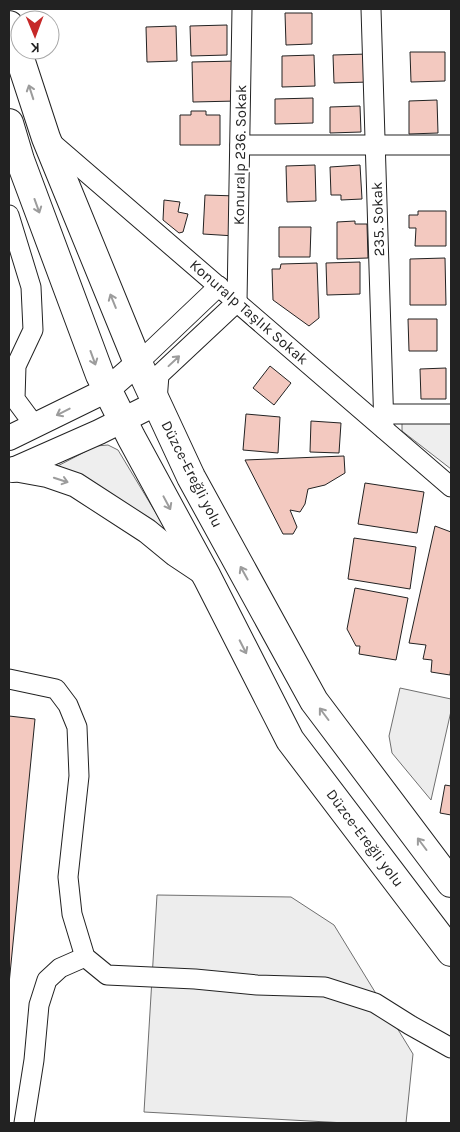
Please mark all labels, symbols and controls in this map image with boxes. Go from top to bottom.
north arrow [10,10,60,60]
text: K [30,39,40,56]
one-way arrow [25,84,35,100]
street label: Konuralp 236. Sokak [230,85,250,225]
street label: 235. Sokak [368,181,388,257]
one-way arrow [33,198,42,213]
street label: Konuralp Taşlık Sokak [186,256,312,368]
one-way arrow [107,294,117,309]
one-way arrow [89,350,98,365]
one-way arrow [167,355,180,367]
one-way arrow [56,408,71,417]
street label: Düzce-Ereğli yolu [157,418,227,530]
one-way arrow [53,476,69,485]
one-way arrow [163,495,172,510]
one-way arrow [239,566,248,581]
one-way arrow [239,639,248,654]
one-way arrow [319,707,329,721]
street label: Düzce-Ereğli yolu [322,786,408,890]
one-way arrow [417,837,427,851]

